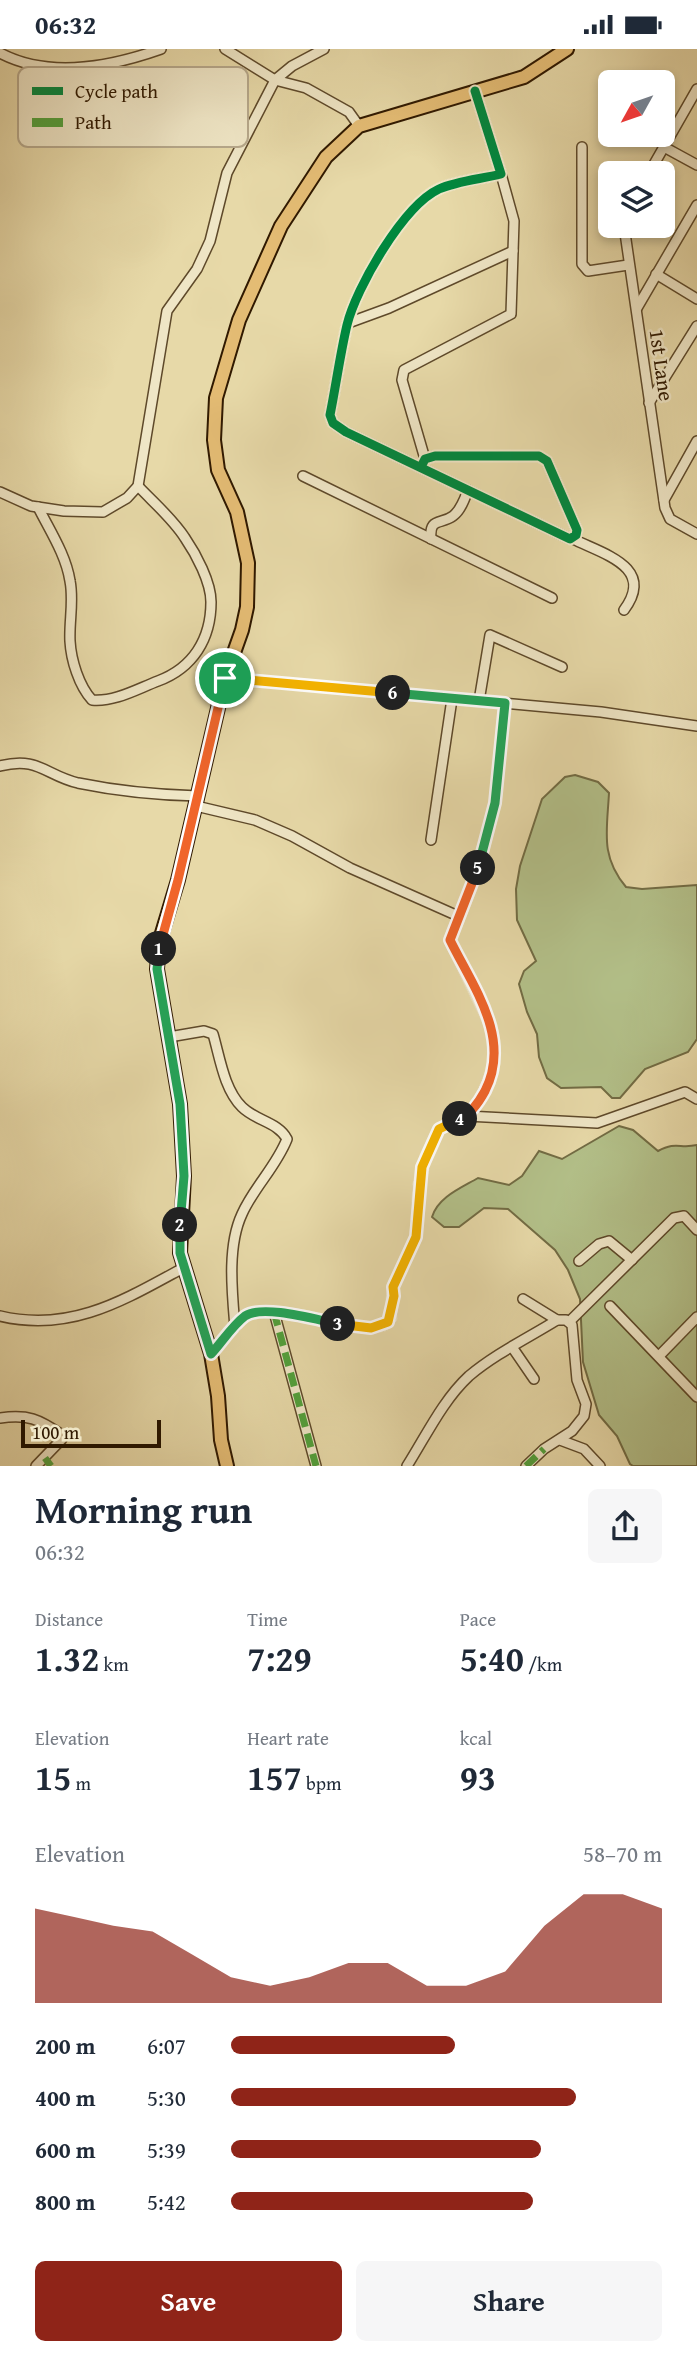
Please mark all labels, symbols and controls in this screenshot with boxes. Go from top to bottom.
text: 06:32 [35,5,96,44]
legend [18,67,248,147]
north arrow [598,70,676,147]
map controls [598,70,675,238]
text: Cycle path [75,77,158,105]
text: Path [75,108,112,136]
button: layers [598,161,675,238]
street label: 1st Lane [642,327,682,403]
pin [195,648,255,708]
icon: arrive [206,659,244,697]
pin: 6 [376,675,410,711]
text: 6 [388,678,397,706]
pin: 5 [461,851,496,885]
text: 5 [473,853,482,881]
pin: 1 [142,932,176,967]
text: 1 [154,934,163,962]
pin: 4 [442,1101,477,1137]
text: 4 [455,1104,464,1132]
pin: 2 [162,1207,198,1243]
text: 2 [175,1210,184,1238]
pin: 3 [320,1307,356,1341]
text: 3 [333,1309,342,1337]
scale bar [21,1417,161,1449]
text: 100 m [32,1418,79,1446]
text: Morning run [35,1481,252,1537]
button: share [588,1489,662,1563]
text: 06:32 [35,1535,85,1568]
text: Distance [35,1605,103,1633]
text: Time [247,1605,288,1633]
text: Pace [460,1605,496,1633]
text: 1.32 [35,1633,99,1684]
text: 7:29 [247,1633,312,1684]
text: 5:40 [460,1633,524,1684]
text: km [99,1650,129,1678]
text: /km [524,1650,562,1678]
text: Elevation [35,1724,109,1752]
text: Heart rate [247,1724,329,1752]
text: kcal [460,1724,492,1752]
text: 15 [35,1752,71,1803]
text: 157 [247,1752,302,1803]
text: 93 [460,1752,496,1803]
text: m [71,1769,91,1797]
text: bpm [302,1769,342,1797]
text: Elevation [35,1837,125,1870]
text: 58–70 m [583,1837,662,1870]
text: 200 m [35,2029,96,2062]
text: 6:07 [147,2029,186,2062]
text: 400 m [35,2081,96,2114]
text: 5:30 [147,2081,186,2114]
text: 600 m [35,2133,96,2166]
text: 5:39 [147,2133,186,2166]
text: 800 m [35,2185,96,2218]
text: 5:42 [147,2185,186,2218]
button: Save [35,2261,342,2341]
button: Share [356,2261,662,2341]

